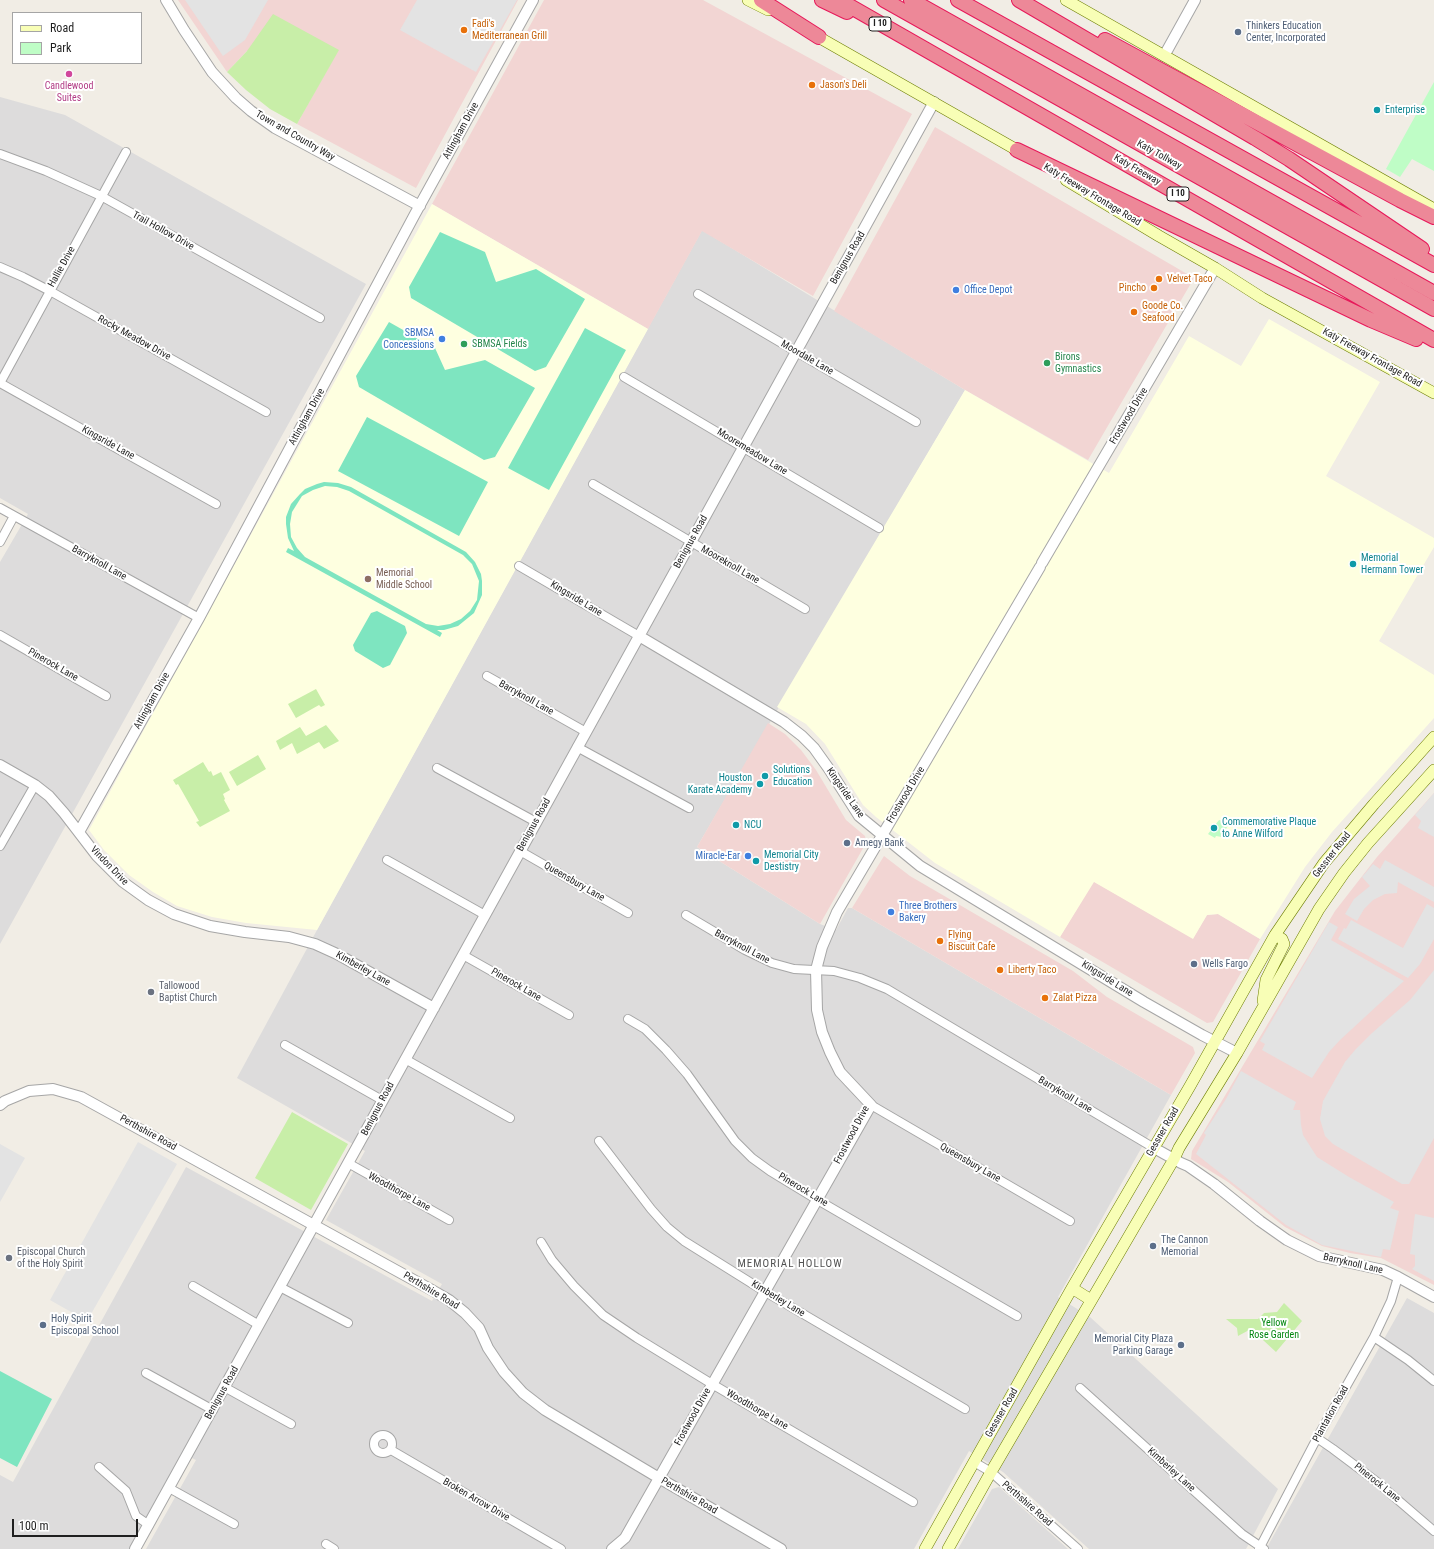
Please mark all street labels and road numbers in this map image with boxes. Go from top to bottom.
road number: I 10 [869,17,891,31]
street label: Attingham Drive [440,101,482,161]
street label: Town and Country Way [253,108,337,164]
street label: Katy Tollway [1134,138,1184,172]
street label: Katy Freeway [1111,152,1163,188]
street label: Katy Freeway Frontage Road [1041,161,1143,229]
road number: I 10 [1167,187,1189,201]
street label: Trail Hollow Drive [130,209,196,253]
street label: Benignus Road [828,230,868,286]
street label: Hallie Drive [46,244,78,290]
street label: Rocky Meadow Drive [95,313,173,363]
street label: Katy Freeway Frontage Road [1320,326,1424,390]
street label: Moordale Lane [779,338,835,378]
street label: Frostwood Drive [1107,386,1151,446]
street label: Attingham Drive [286,387,328,447]
street label: Kingsride Lane [80,424,136,462]
street label: Mooremeadow Lane [715,426,789,478]
street label: Benignus Road [671,513,711,571]
street label: Barryknoll Lane [69,543,129,583]
street label: Mooreknoll Lane [699,543,761,587]
street label: Kingsride Lane [548,579,604,619]
street label: Pinerock Lane [26,646,80,684]
street label: Attingham Drive [131,671,173,731]
street label: Barryknoll Lane [496,678,556,718]
street label: Frostwood Drive [884,765,928,825]
street label: Kingsride Lane [823,766,867,820]
street label: Benignus Road [514,796,554,854]
street label: Gessner Road [1310,830,1354,880]
street label: Vindon Drive [87,844,131,888]
street label: Queensbury Lane [542,860,606,904]
street label: Barryknoll Lane [712,927,772,967]
street label: Kimberley Lane [334,949,392,989]
street label: Kingsride Lane [1079,958,1135,1000]
street label: Pinerock Lane [489,966,543,1004]
street label: Barryknoll Lane [1036,1074,1094,1116]
street label: Benignus Road [359,1080,397,1138]
street label: Frostwood Drive [832,1104,872,1166]
street label: Gessner Road [1144,1105,1182,1159]
street label: Perthshire Road [118,1112,178,1154]
street label: Queensbury Lane [938,1141,1002,1185]
street label: Woodthorpe Lane [366,1170,432,1214]
street label: Pinerock Lane [776,1170,830,1210]
street label: Barryknoll Lane [1322,1251,1384,1277]
street label: Perthshire Road [401,1270,461,1312]
street label: Kimberley Lane [749,1278,807,1320]
street label: Benignus Road [202,1364,242,1422]
street label: Plantation Road [1311,1384,1351,1444]
street label: Frostwood Drive [672,1386,714,1448]
street label: Gessner Road [983,1386,1021,1440]
street label: Woodthorpe Lane [724,1387,790,1433]
street label: Kimberley Lane [1145,1445,1197,1495]
street label: Pinerock Lane [1352,1461,1402,1505]
street label: Perthshire Road [659,1475,719,1517]
street label: Broken Arrow Drive [440,1476,512,1524]
street label: Perthshire Road [999,1479,1055,1529]

